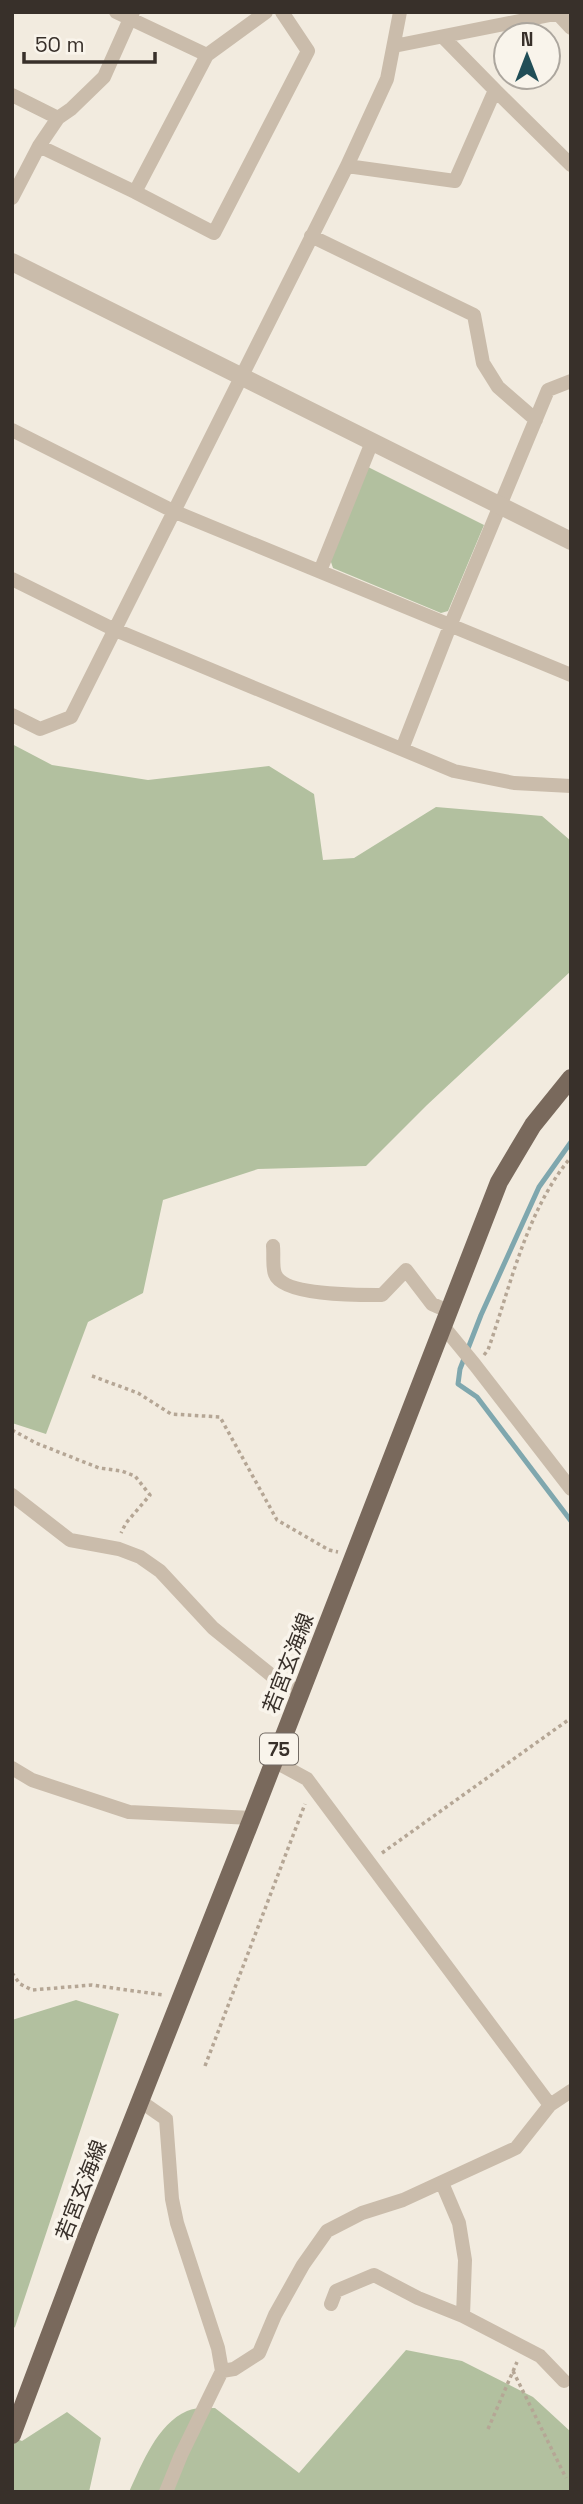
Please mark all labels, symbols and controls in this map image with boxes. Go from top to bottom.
scale bar [24,21,156,65]
north arrow [492,21,562,91]
text: N [521,27,533,52]
text: 50 m [35,31,85,58]
street label: 若宮玄海線 [257,1609,319,1717]
road number: 75 [260,1734,298,1764]
street label: 若宮玄海線 [50,2136,112,2244]

